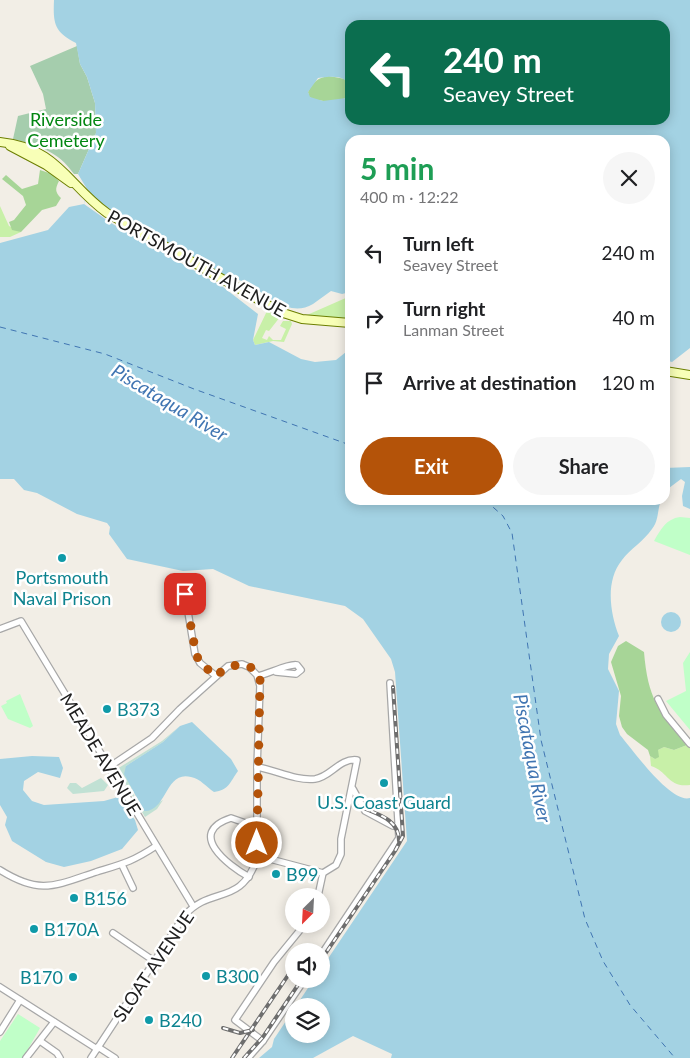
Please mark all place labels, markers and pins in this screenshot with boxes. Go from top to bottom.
marker: Portsmouth Naval Prison [56,552,68,564]
place label: Portsmouth Naval Prison [13,566,111,609]
pin [164,573,206,615]
place label: B373 [117,698,160,720]
marker: B373 [101,703,113,715]
marker: U.S. Coast Guard [378,777,390,789]
place label: U.S. Coast Guard [317,791,451,813]
place label: B99 [286,863,319,885]
marker: B99 [270,868,282,880]
place label: B156 [84,887,127,909]
marker: B156 [68,892,80,904]
place label: B170A [44,918,100,940]
marker: B170A [28,923,40,935]
place label: B300 [216,965,259,987]
place label: B170 [20,966,63,988]
marker: B300 [200,970,212,982]
marker: B170 [67,971,79,983]
place label: B240 [159,1009,202,1031]
marker: B240 [143,1014,155,1026]

